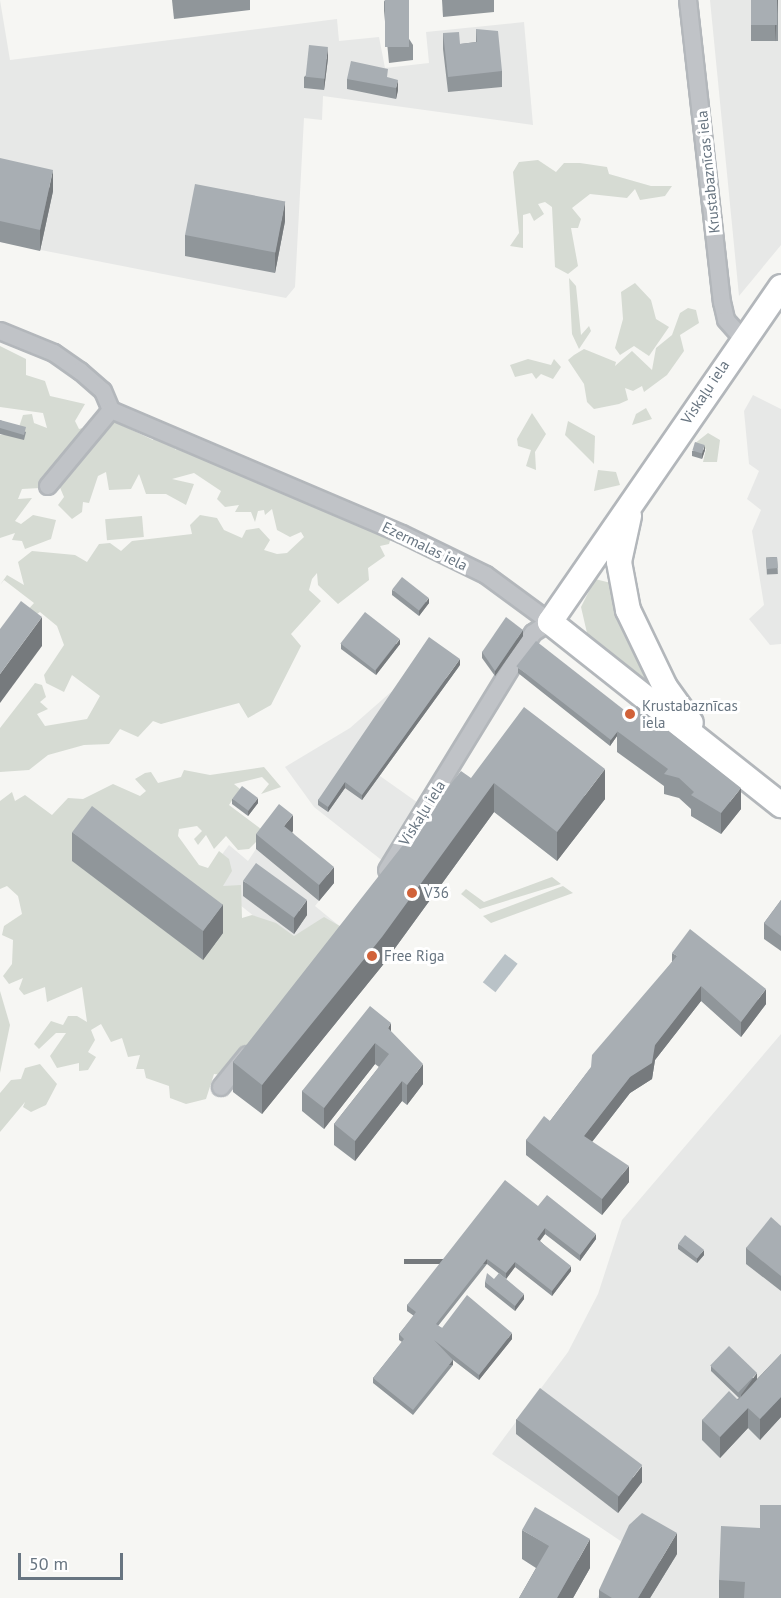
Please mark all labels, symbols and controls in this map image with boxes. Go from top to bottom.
street label: Krustabaznīcas iela [693,110,723,234]
street label: Viskaļu iela [677,357,733,427]
street label: Ezermalas iela [380,518,470,574]
place label: Krustabaznīcas iela [642,696,738,731]
marker: Krustabaznīcas iela [623,707,637,721]
street label: Viskaļu iela [395,777,449,849]
place label: V36 [424,884,449,902]
marker: V36 [405,886,419,900]
place label: Free Riga [384,947,444,965]
marker: Free Riga [365,949,379,963]
scale bar [21,1541,126,1579]
text: 50 m [29,1552,68,1575]

